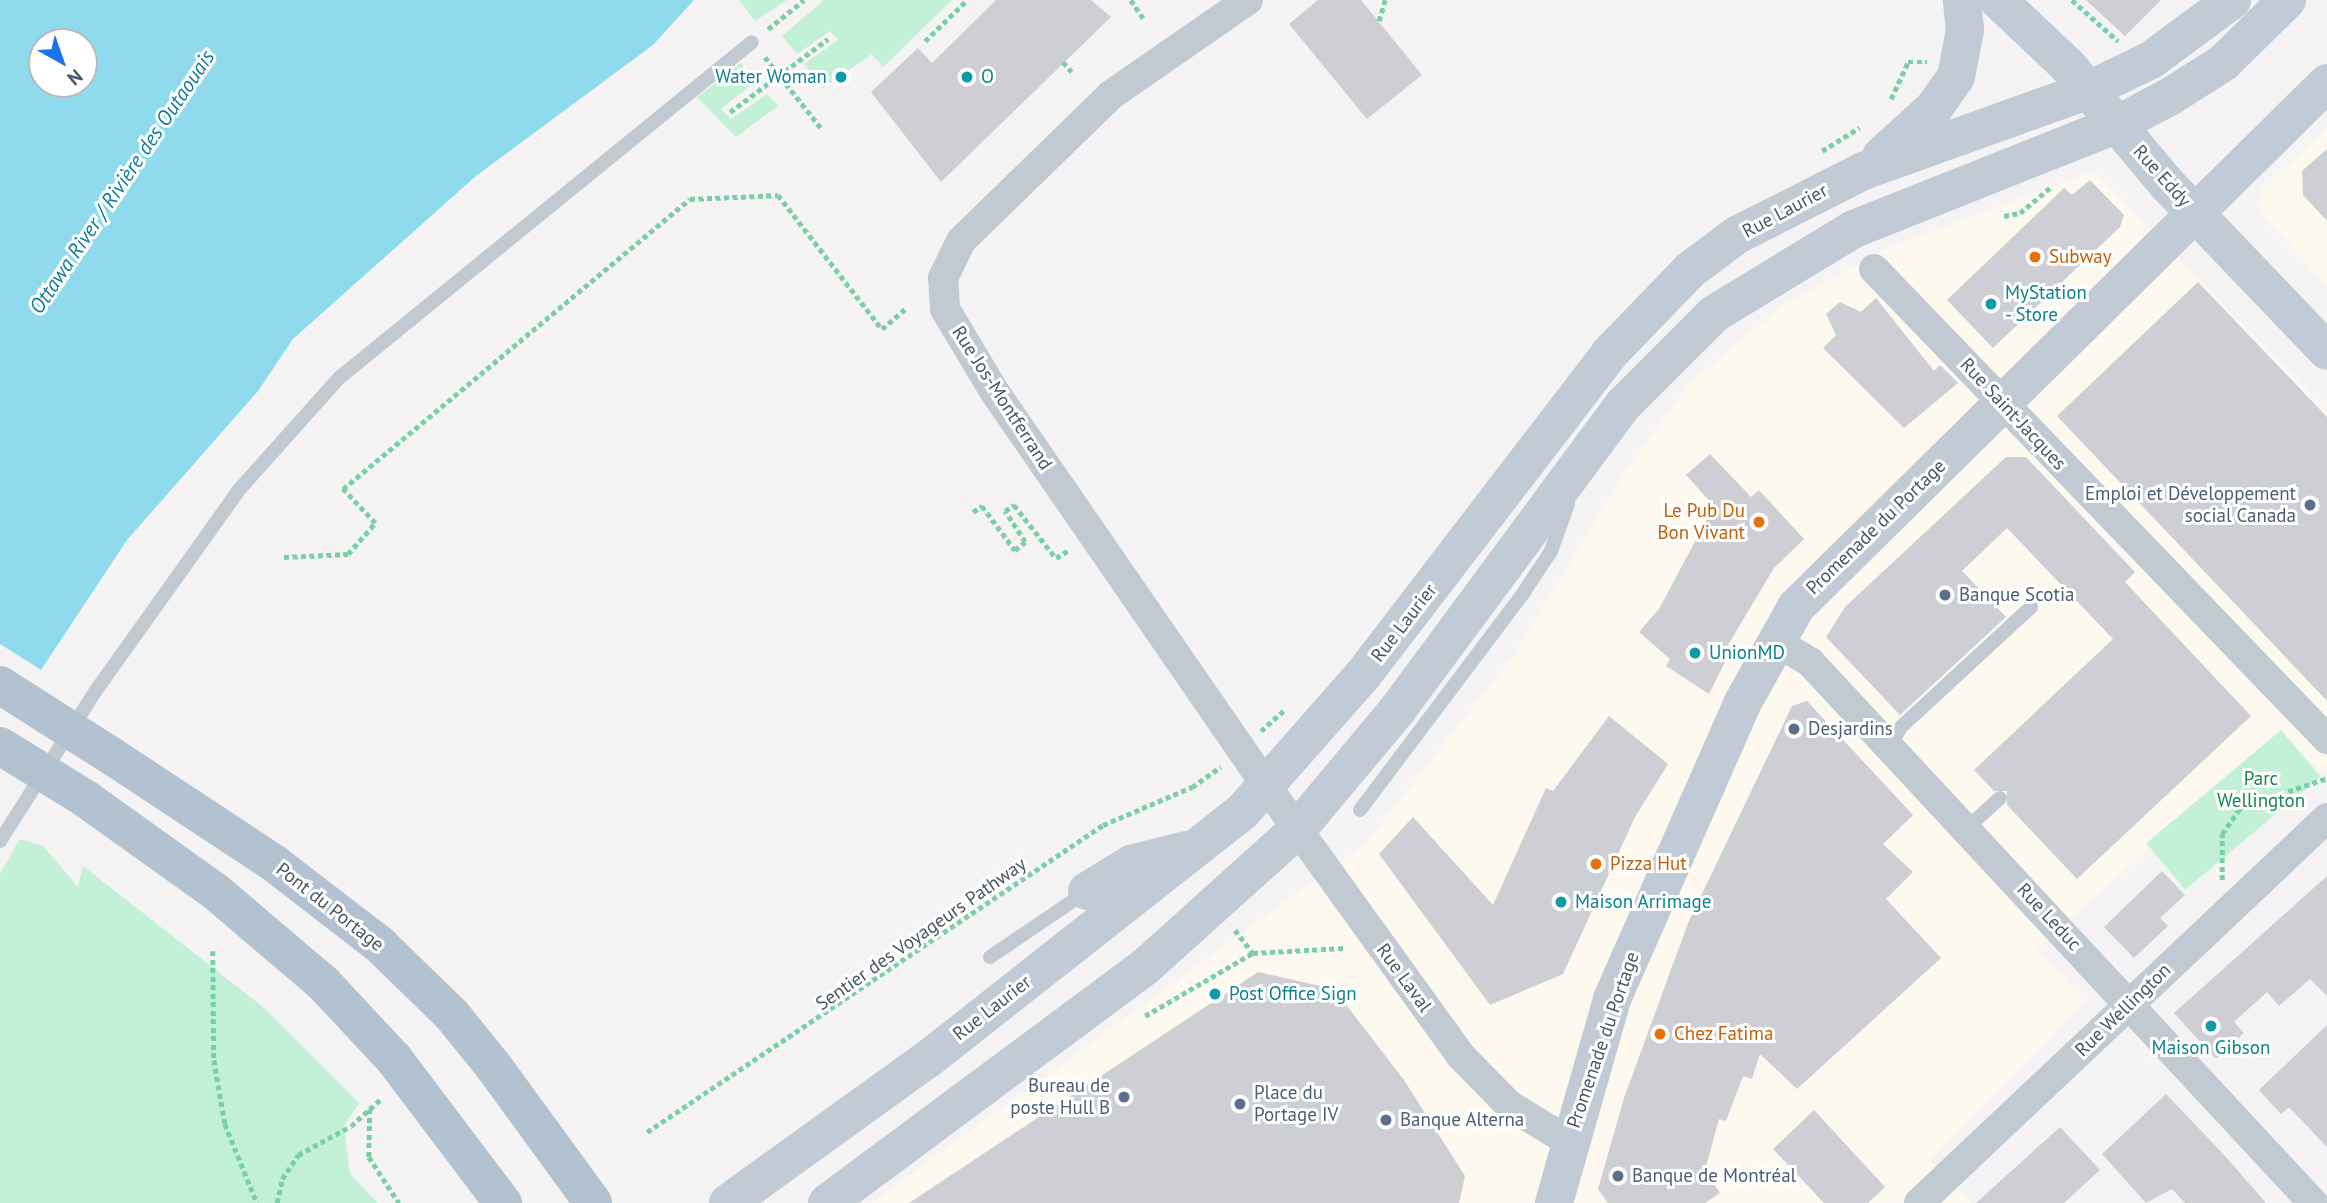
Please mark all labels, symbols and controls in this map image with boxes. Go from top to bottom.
north arrow [28,28,98,98]
water label: Ottawa River / Rivière des Outaouais [24,45,220,319]
text: N [63,64,88,91]
place label: Water Woman [715,66,827,88]
place label: O [981,66,994,88]
marker: Water Woman [833,69,849,85]
marker: O [959,69,975,85]
street label: Rue Eddy [2128,140,2196,212]
street label: Rue Laurier [1739,179,1831,243]
place label: Subway [2049,246,2112,268]
marker: Subway [2027,249,2043,265]
place label: MyStation - Store [2005,282,2087,326]
marker: MyStation - Store [1983,296,1999,312]
street label: Rue Jos-Montferrand [947,322,1057,474]
street label: Rue Saint-Jacques [1955,353,2071,475]
street label: Promenade du Portage [1802,455,1950,599]
place label: Emploi et Développement social Canada [2085,483,2296,527]
marker: Emploi et Développement social Canada [2302,497,2318,513]
place label: Le Pub Du Bon Vivant [1657,500,1745,544]
marker: Le Pub Du Bon Vivant [1751,514,1767,530]
street label: Rue Laurier [1366,579,1442,667]
place label: Banque Scotia [1959,584,2074,606]
marker: Banque Scotia [1937,587,1953,603]
place label: UnionMD [1709,642,1785,664]
marker: UnionMD [1687,645,1703,661]
place label: Desjardins [1808,718,1893,740]
marker: Desjardins [1786,721,1802,737]
park label: Parc Wellington [2217,768,2305,812]
street label: Sentier des Voyageurs Pathway [811,852,1031,1016]
place label: Pizza Hut [1610,853,1687,875]
marker: Pizza Hut [1588,856,1604,872]
street label: Pont du Portage [272,858,388,956]
street label: Rue Leduc [2012,879,2086,955]
place label: Maison Arrimage [1575,891,1712,913]
marker: Maison Arrimage [1553,894,1569,910]
street label: Rue Laval [1372,939,1436,1017]
street label: Promenade du Portage [1562,949,1644,1131]
street label: Rue Wellington [2070,959,2176,1061]
street label: Rue Laurier [948,970,1036,1046]
place label: Post Office Sign [1229,983,1357,1005]
marker: Post Office Sign [1207,986,1223,1002]
marker: Maison Gibson [2203,1018,2219,1034]
place label: Chez Fatima [1674,1023,1774,1045]
marker: Chez Fatima [1652,1026,1668,1042]
place label: Maison Gibson [2152,1037,2270,1059]
place label: Bureau de poste Hull B [1010,1075,1110,1119]
place label: Place du Portage IV [1254,1082,1338,1126]
marker: Bureau de poste Hull B [1116,1089,1132,1105]
marker: Place du Portage IV [1232,1096,1248,1112]
place label: Banque Alterna [1400,1109,1525,1131]
marker: Banque Alterna [1378,1112,1394,1128]
place label: Banque de Montréal [1632,1165,1796,1187]
marker: Banque de Montréal [1610,1168,1626,1184]

